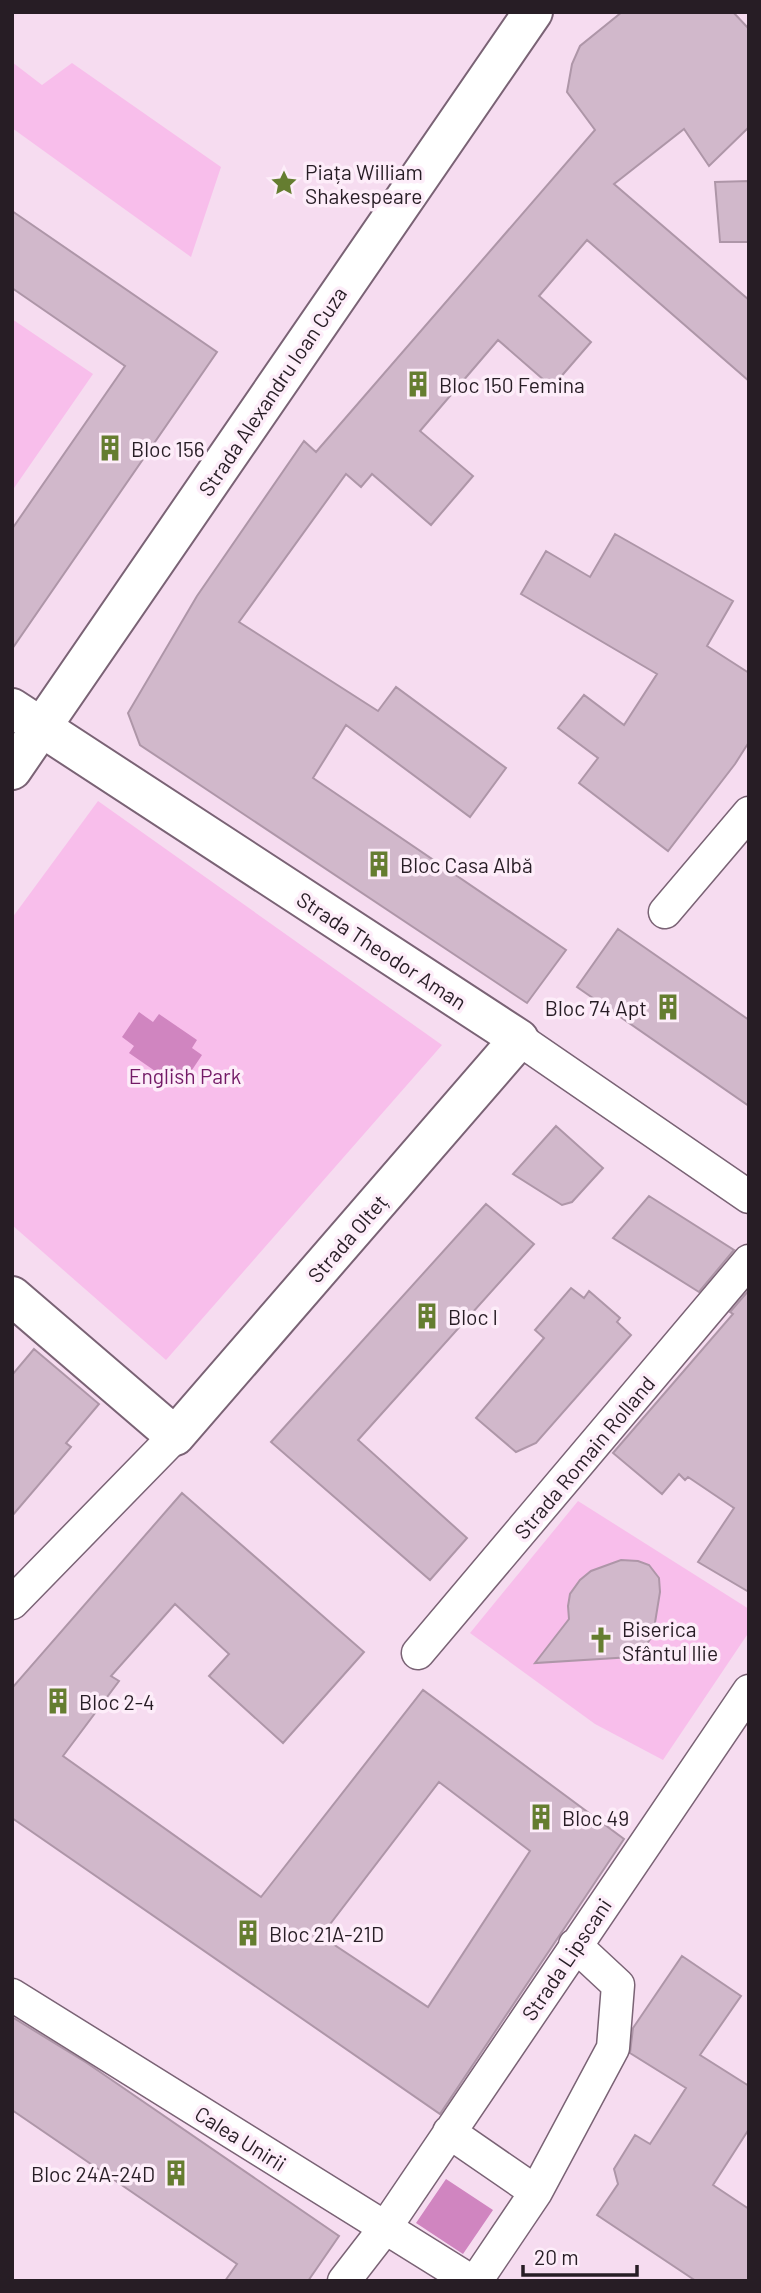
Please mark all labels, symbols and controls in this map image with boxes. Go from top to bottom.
place label: Piața William Shakespeare [305,159,423,208]
place icon: Piața William Shakespeare [269,168,299,198]
street label: Strada Alexandru Ioan Cuza [193,282,351,500]
building icon: Bloc 150 Femina [403,369,433,399]
place label: Bloc 150 Femina [439,372,585,397]
building icon: Bloc 156 [95,433,125,463]
place label: Bloc 156 [131,436,205,461]
building icon: Bloc Casa Albă [364,849,394,879]
place label: Bloc Casa Albă [400,852,533,877]
street label: Strada Theodor Aman [292,886,472,1014]
building icon: Bloc 74 Apt [653,992,683,1022]
place label: Bloc 74 Apt [545,995,647,1020]
park label: English Park [129,1063,241,1088]
street label: Strada Olteț [302,1189,392,1287]
building icon: Bloc I [412,1301,442,1331]
place label: Bloc I [448,1304,498,1329]
street label: Strada Romain Rolland [509,1370,659,1544]
place label: Biserica Sfântul Ilie [622,1616,718,1665]
church icon: Biserica Sfântul Ilie [586,1625,616,1655]
building icon: Bloc 2-4 [43,1686,73,1716]
place label: Bloc 2-4 [79,1689,155,1714]
building icon: Bloc 49 [526,1802,556,1832]
place label: Bloc 49 [562,1805,629,1830]
street label: Strada Lipscani [516,1893,616,2025]
building icon: Bloc 21A-21D [233,1918,263,1948]
place label: Bloc 21A-21D [269,1921,384,1946]
street label: Calea Unirii [191,2100,291,2176]
building icon: Bloc 24A-24D [161,2158,191,2188]
place label: Bloc 24A-24D [31,2161,155,2186]
scale bar [523,2234,637,2278]
text: 20 m [534,2244,579,2269]

